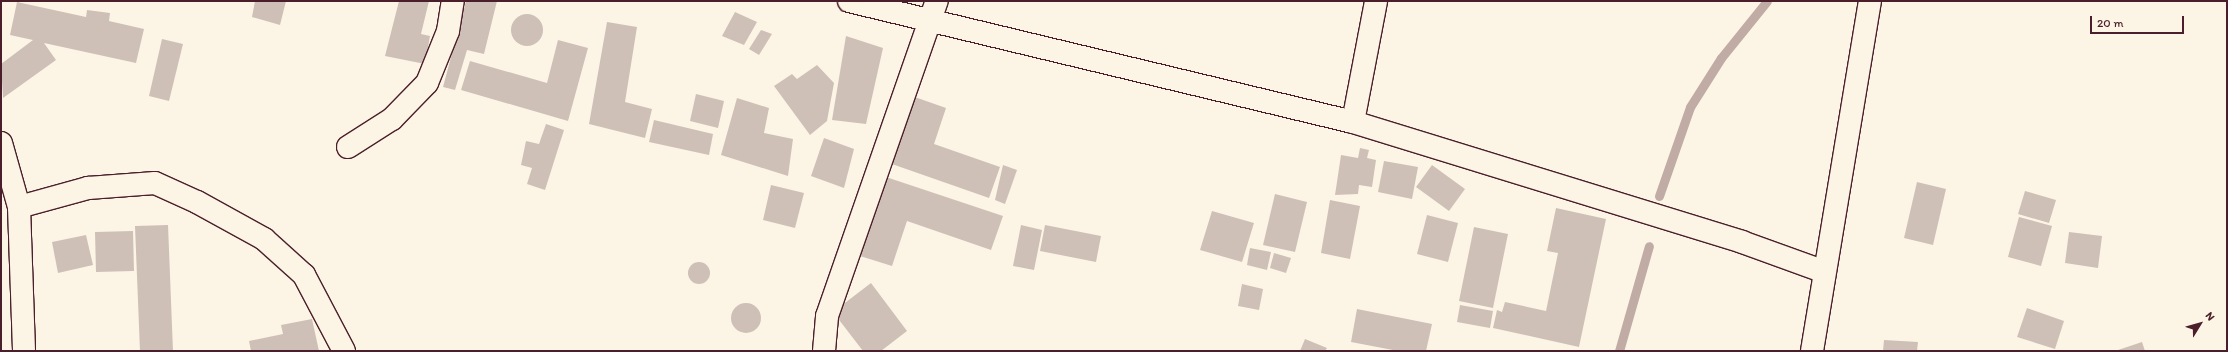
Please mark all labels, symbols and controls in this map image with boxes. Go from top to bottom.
scale bar [2092,8,2186,34]
text: 20 m [2097,16,2124,30]
north arrow [2180,304,2220,344]
text: N [2203,310,2217,323]

